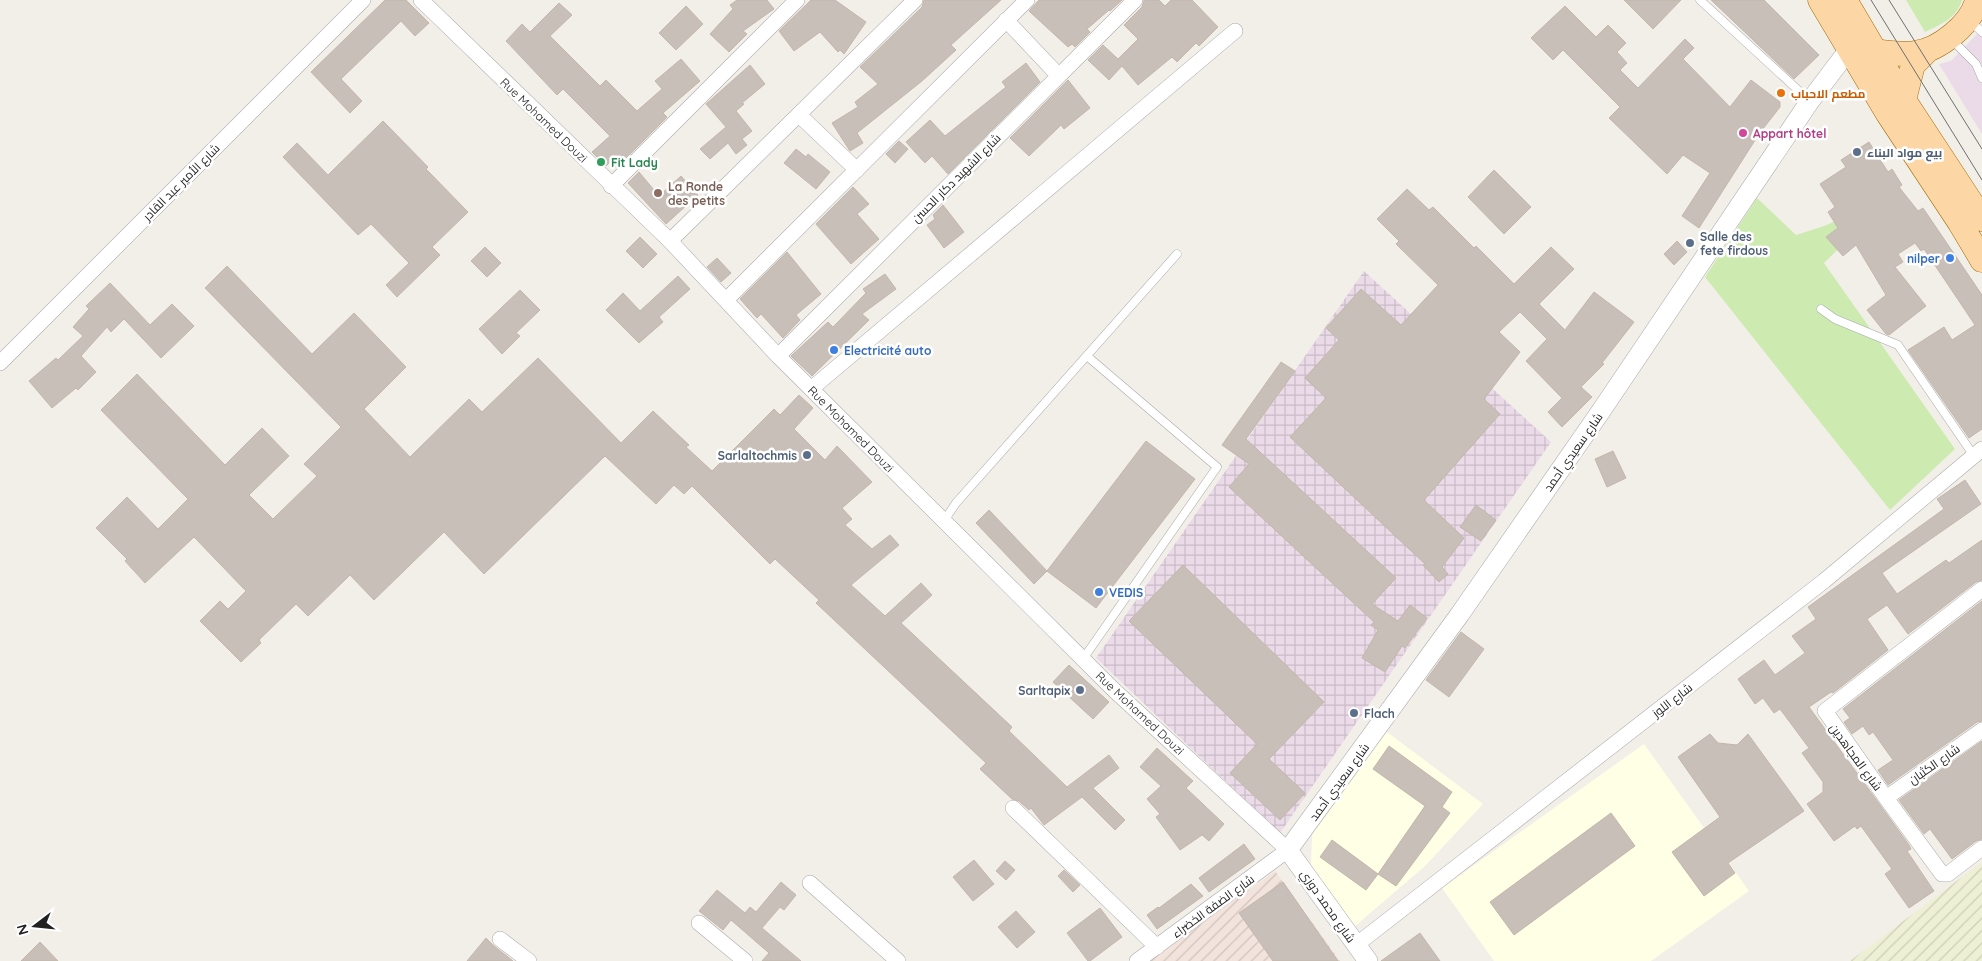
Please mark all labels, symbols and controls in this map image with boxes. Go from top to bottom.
street label: Rue Mohamed Douzi [497,75,591,165]
place label: مطعم الاحباب [1791,86,1866,102]
marker: مطعم الاحباب [1775,87,1787,99]
place label: Appart hôtel [1753,126,1826,141]
marker: Appart hôtel [1737,127,1749,139]
street label: شارع الشهيد دكار الحسن [908,130,1004,226]
street label: شارع الأمير عبد القادر [139,140,223,225]
place label: بيع مواد البناء [1867,145,1942,162]
marker: بيع مواد البناء [1851,146,1863,158]
place label: Fit Lady [611,155,658,170]
marker: Fit Lady [595,156,607,168]
place label: La Ronde des petits [668,179,725,208]
marker: La Ronde des petits [652,187,664,199]
place label: Salle des fete firdous [1700,229,1768,258]
marker: Salle des fete firdous [1684,237,1696,249]
place label: nilper [1907,251,1940,266]
marker: nilper [1944,252,1956,264]
place label: Electricité auto [844,343,932,358]
marker: Electricité auto [828,344,840,356]
street label: Rue Mohamed Douzi [805,383,897,475]
street label: شارع سعيدي أحمد [1540,410,1608,496]
place label: Sarlaltochmis [718,448,797,463]
marker: Sarlaltochmis [801,449,813,461]
place label: VEDIS [1109,585,1143,600]
marker: VEDIS [1093,586,1105,598]
street label: Rue Mohamed Douzi [1093,668,1187,758]
street label: شارع اللوز [1648,680,1696,722]
place label: Sarltapix [1018,683,1070,698]
marker: Sarltapix [1074,684,1086,696]
place label: Flach [1364,706,1395,721]
marker: Flach [1348,707,1360,719]
street label: شارع المجاهدين [1826,720,1885,794]
street label: شارع سعيدي أحمد [1306,740,1375,826]
street label: شارع الكثبان [1905,741,1963,788]
street label: شارع محمد دوزي [1295,867,1359,947]
street label: شارع الضفة الخضراء [1169,871,1258,942]
north arrow [10,901,60,951]
text: N [12,922,33,937]

